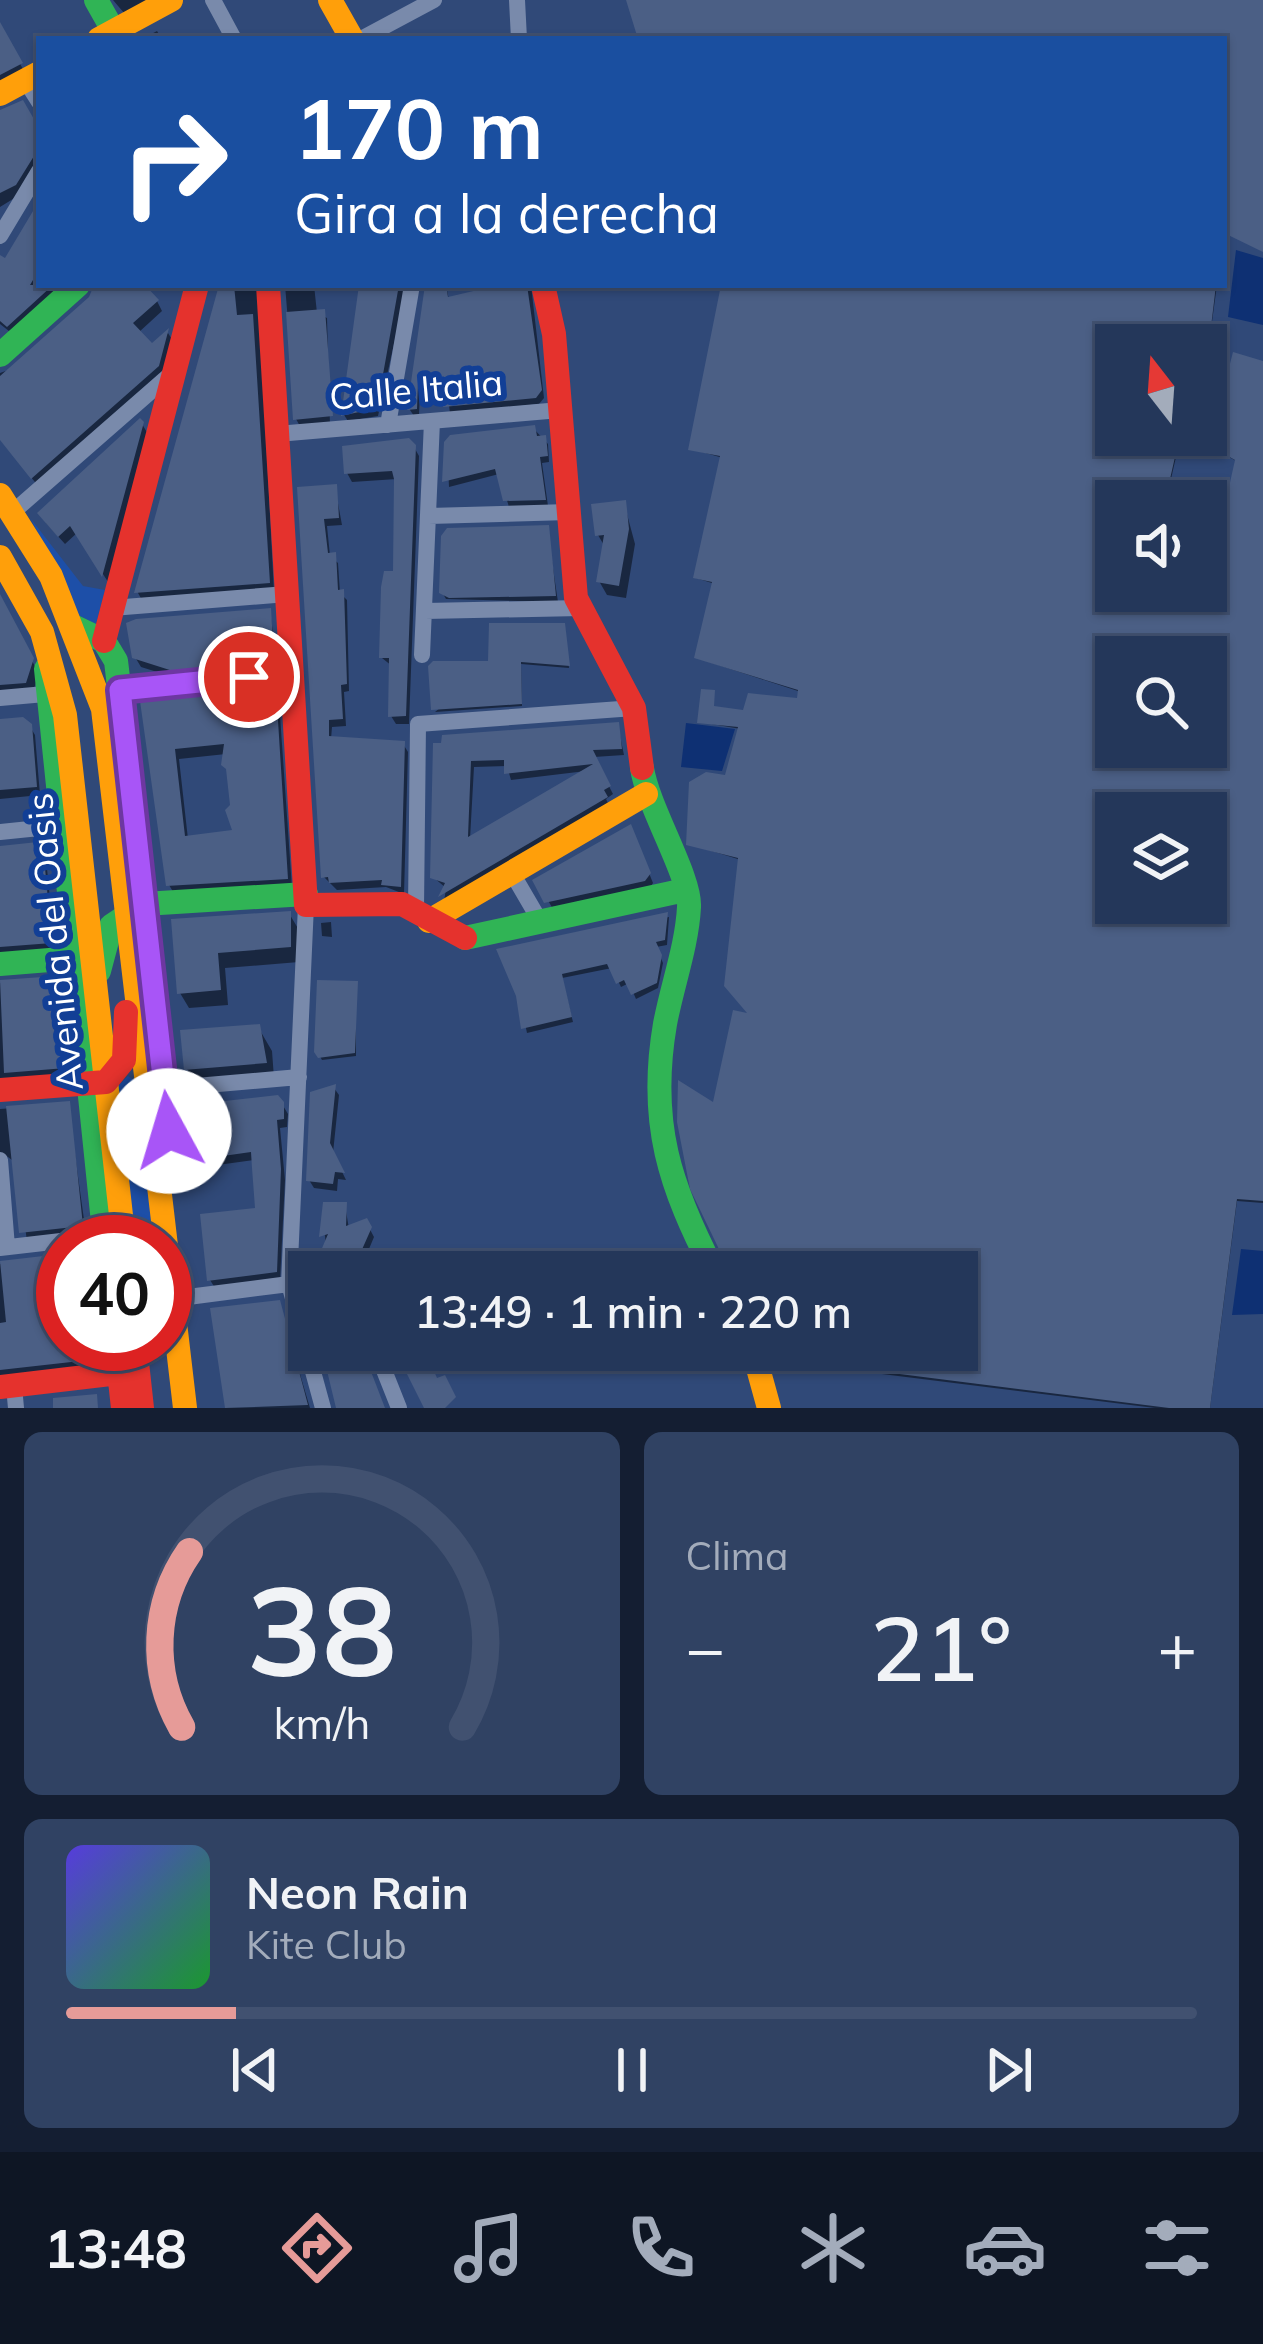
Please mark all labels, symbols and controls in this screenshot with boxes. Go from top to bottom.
text: 170 m [294,75,544,180]
icon: right [96,84,252,240]
text: Gira a la derecha [294,179,719,247]
north arrow [1095,324,1227,456]
map controls [1095,324,1227,924]
street label: Calle Italia [327,359,505,419]
button: sound [1095,480,1227,612]
pin [198,626,300,728]
button: search [1095,636,1227,768]
icon: arrive [216,644,282,710]
street label: Avenida del Oasis [16,791,92,1093]
button: layers [1095,792,1227,924]
position arrow [106,1068,232,1194]
speed limit sign: 40 [36,1215,192,1371]
text: 13:49 · 1 min · 220 m [414,1283,852,1339]
text: Clima [686,1531,788,1580]
text: 38 [247,1551,397,1707]
text: 21° [870,1591,1012,1704]
text: − [686,1606,725,1689]
text: + [1157,1606,1197,1689]
text: km/h [273,1695,370,1749]
text: Neon Rain [246,1864,469,1920]
text: Kite Club [246,1920,407,1969]
icon: previous [222,2037,288,2103]
icon: pause [599,2037,665,2103]
icon: next [976,2037,1042,2103]
icon: directions [275,2206,359,2290]
icon: music [447,2206,531,2290]
icon: phone [619,2206,703,2290]
icon: climate [791,2206,875,2290]
icon: car [963,2206,1047,2290]
icon: filters [1135,2206,1219,2290]
text: 13:48 [44,2214,187,2282]

